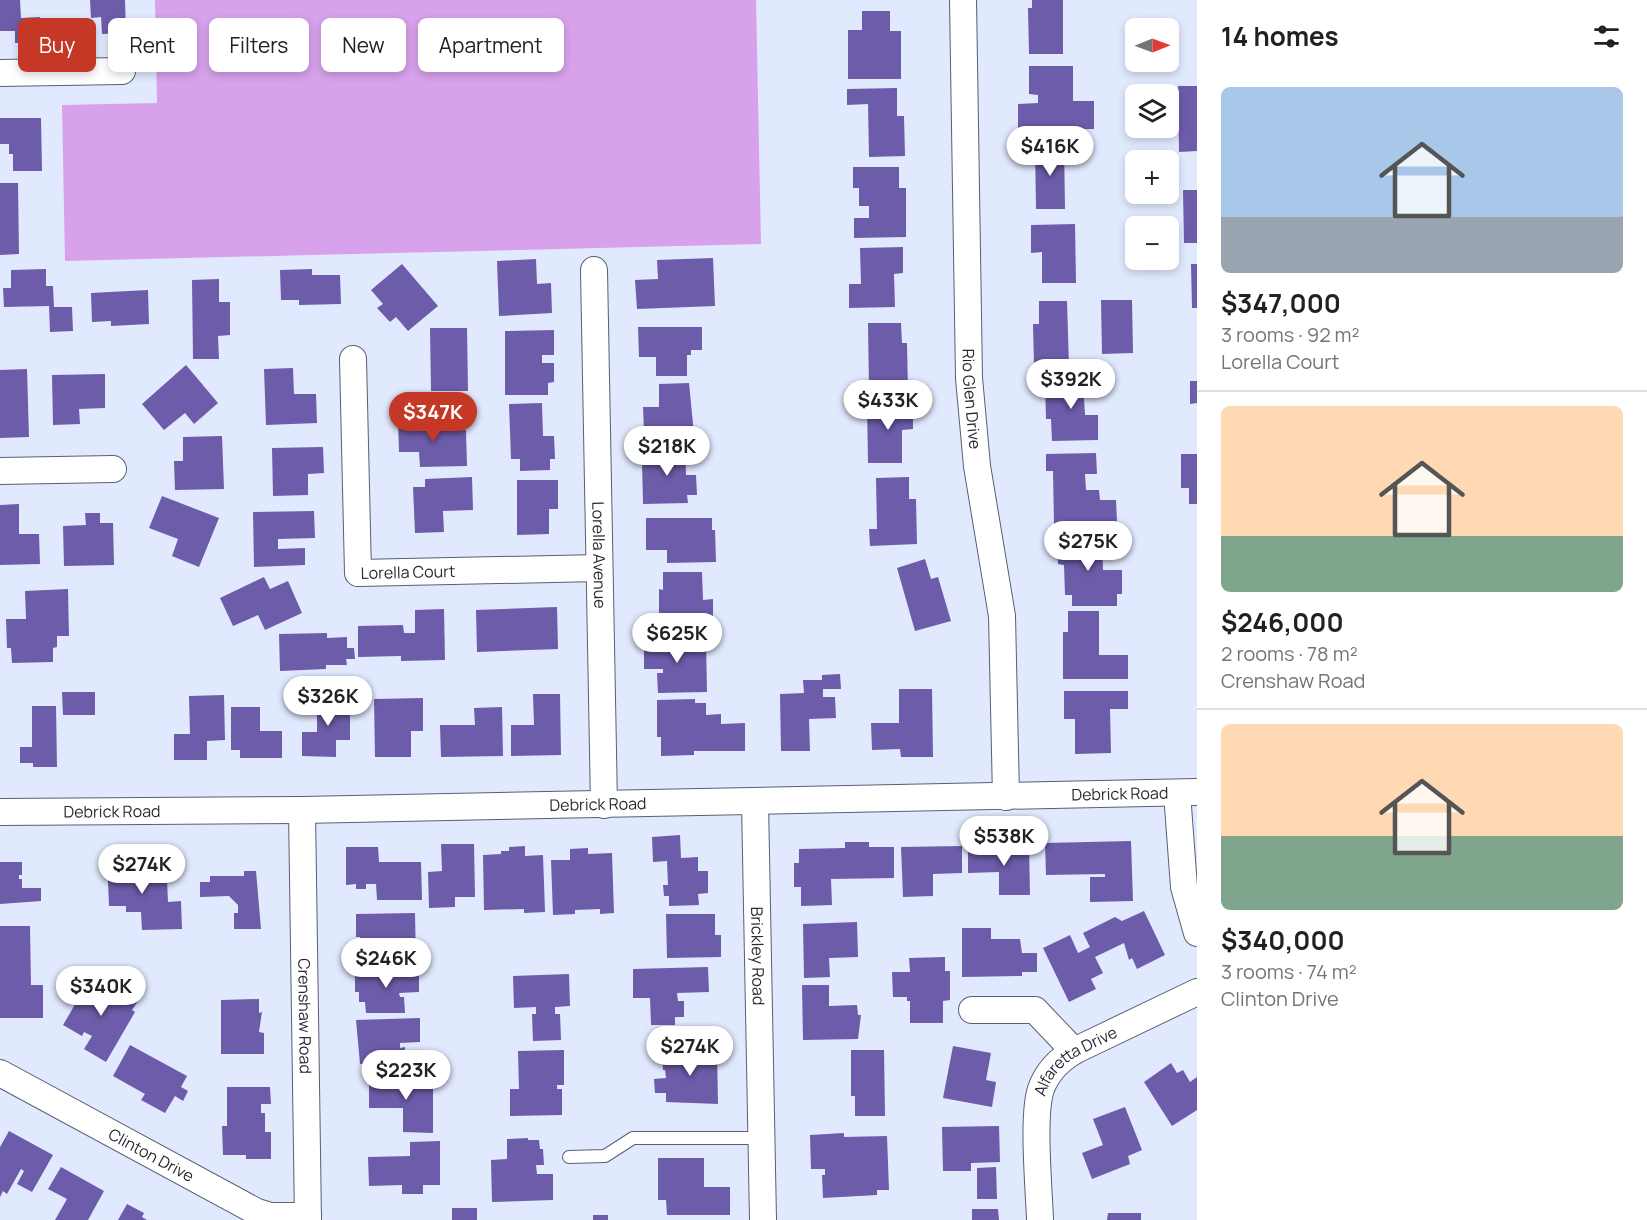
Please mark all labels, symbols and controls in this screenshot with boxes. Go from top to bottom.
chip: Buy [18,18,96,72]
chip: Rent [108,18,197,72]
chip: Filters [209,18,309,72]
chip: New [321,18,406,72]
chip: Apartment [418,18,564,72]
north arrow [1125,18,1179,72]
map controls [1125,18,1179,270]
text: 14 homes [1221,18,1339,54]
icon: filters [1590,20,1623,53]
button: layers [1125,84,1179,138]
pin: $416K [1008,126,1092,177]
icon: home [1368,126,1476,234]
text: $416K [1021,132,1079,159]
button: + [1125,150,1179,204]
button: − [1125,216,1179,270]
text: $347,000 [1221,285,1341,321]
text: 3 rooms · 92 m² [1221,321,1360,348]
street label: Rio Glen Drive [958,348,986,450]
text: Lorella Court [1221,348,1339,375]
pin: $392K [1029,359,1113,410]
text: $392K [1040,365,1102,392]
pin: $433K [846,380,930,431]
text: $433K [858,386,918,413]
pin: $347K [391,392,475,443]
text: $347K [403,398,463,425]
pin: $218K [625,426,709,477]
text: $218K [638,432,696,459]
icon: home [1368,445,1476,553]
street label: Lorella Avenue [587,501,611,609]
pin: $275K [1046,521,1130,572]
text: $275K [1058,527,1118,554]
street label: Lorella Court [360,560,456,584]
text: $246,000 [1221,604,1344,640]
pin: $625K [635,613,719,664]
text: $625K [646,619,708,646]
text: 2 rooms · 78 m² [1221,640,1358,667]
text: Crenshaw Road [1221,667,1365,694]
pin: $326K [286,676,370,727]
text: $326K [297,682,359,709]
icon: home [1368,763,1476,871]
street label: Debrick Road [1071,782,1169,806]
street label: Debrick Road [549,792,647,816]
street label: Debrick Road [63,800,161,823]
pin: $538K [962,816,1046,867]
text: $538K [973,822,1035,849]
pin: $274K [100,844,184,895]
text: $274K [112,850,172,877]
street label: Brickley Road [746,906,770,1006]
text: $340,000 [1221,922,1345,958]
pin: $246K [344,938,428,989]
text: $246K [355,944,417,971]
street label: Crenshaw Road [293,958,317,1074]
text: 3 rooms · 74 m² [1221,958,1357,985]
pin: $340K [59,966,143,1017]
text: $340K [70,972,132,999]
text: Clinton Drive [1221,985,1339,1012]
street label: Alfaretta Drive [1029,1021,1121,1099]
pin: $274K [648,1026,732,1077]
text: $274K [660,1032,720,1059]
pin: $223K [364,1050,448,1101]
text: $223K [376,1056,436,1083]
street label: Clinton Drive [105,1123,198,1187]

